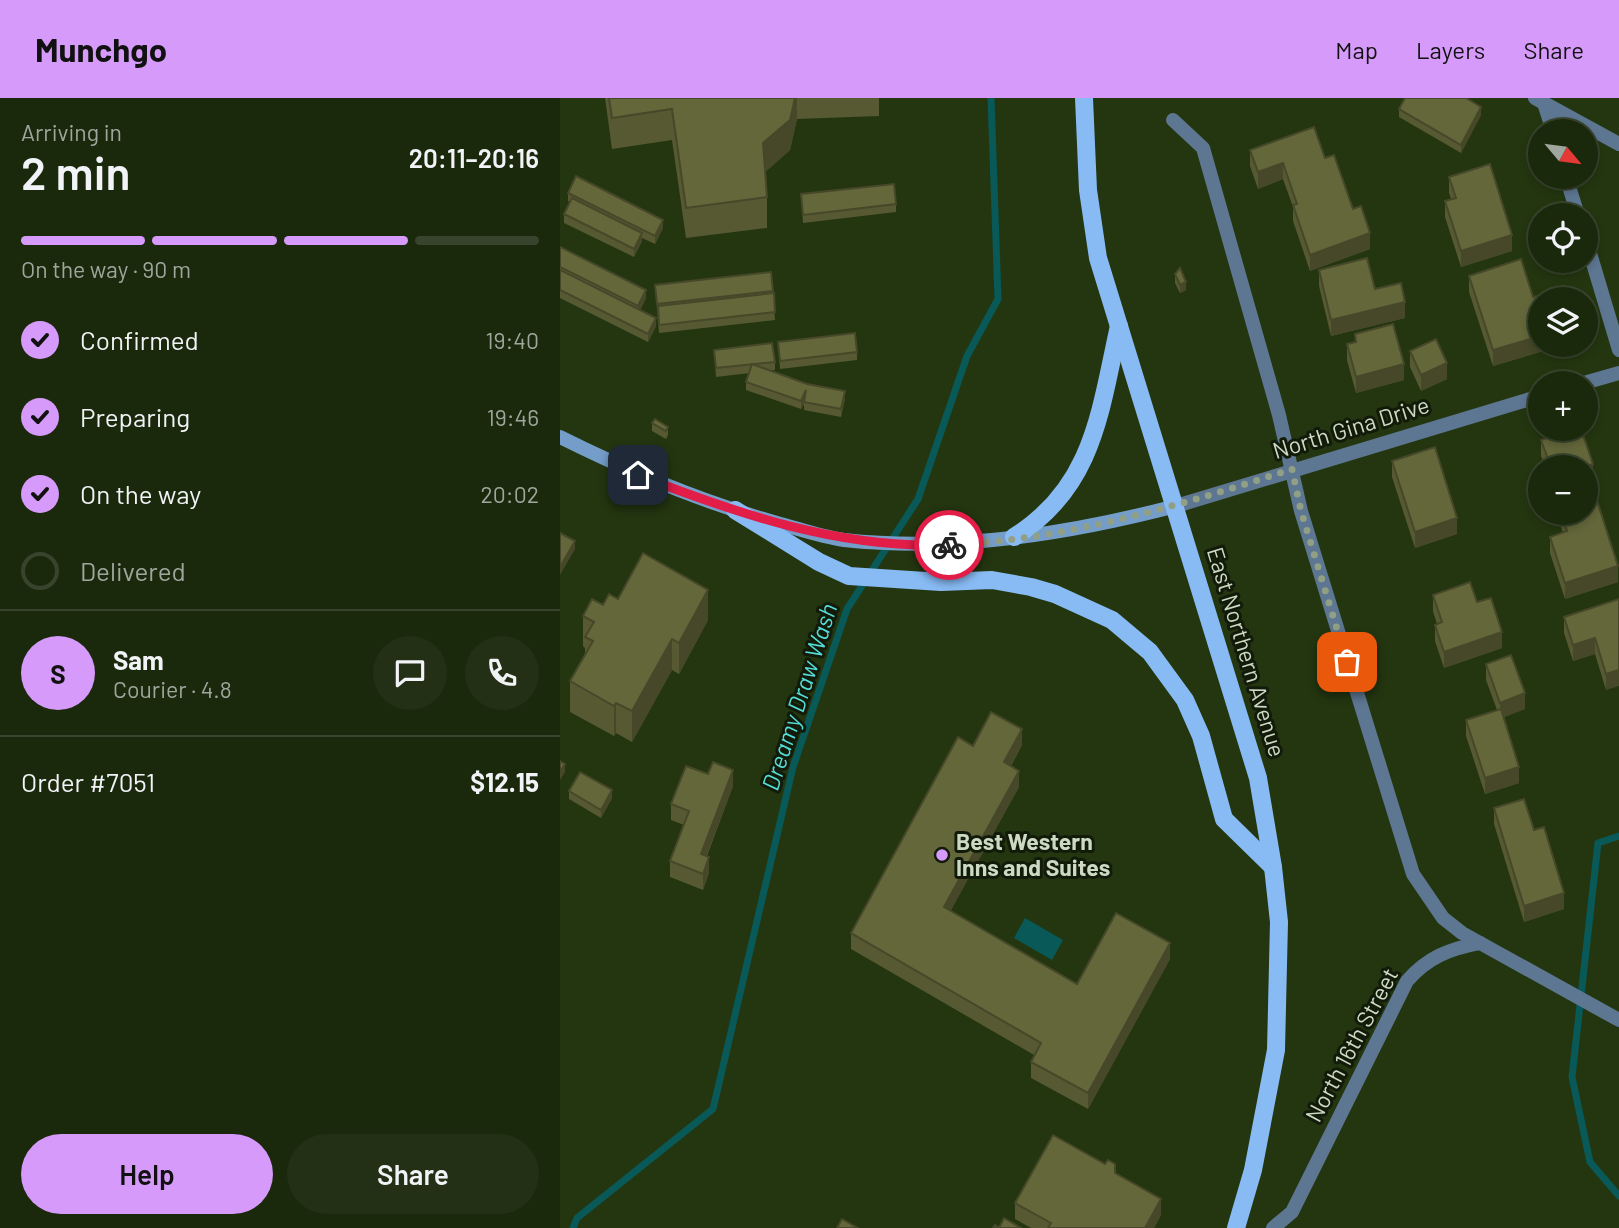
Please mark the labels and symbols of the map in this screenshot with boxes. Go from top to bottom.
north arrow [1528,119,1598,189]
street label: North Gina Drive [1269,390,1432,464]
pin [608,445,668,505]
courier [914,510,984,580]
street label: East Northern Avenue [1202,543,1292,760]
water label: Dreamy Draw Wash [755,599,842,794]
pin [1317,632,1377,692]
place label: Best Western Inns and Suites [956,827,1110,881]
marker: Best Western Inns and Suites [934,847,950,863]
street label: North 16th Street [1299,963,1403,1126]

